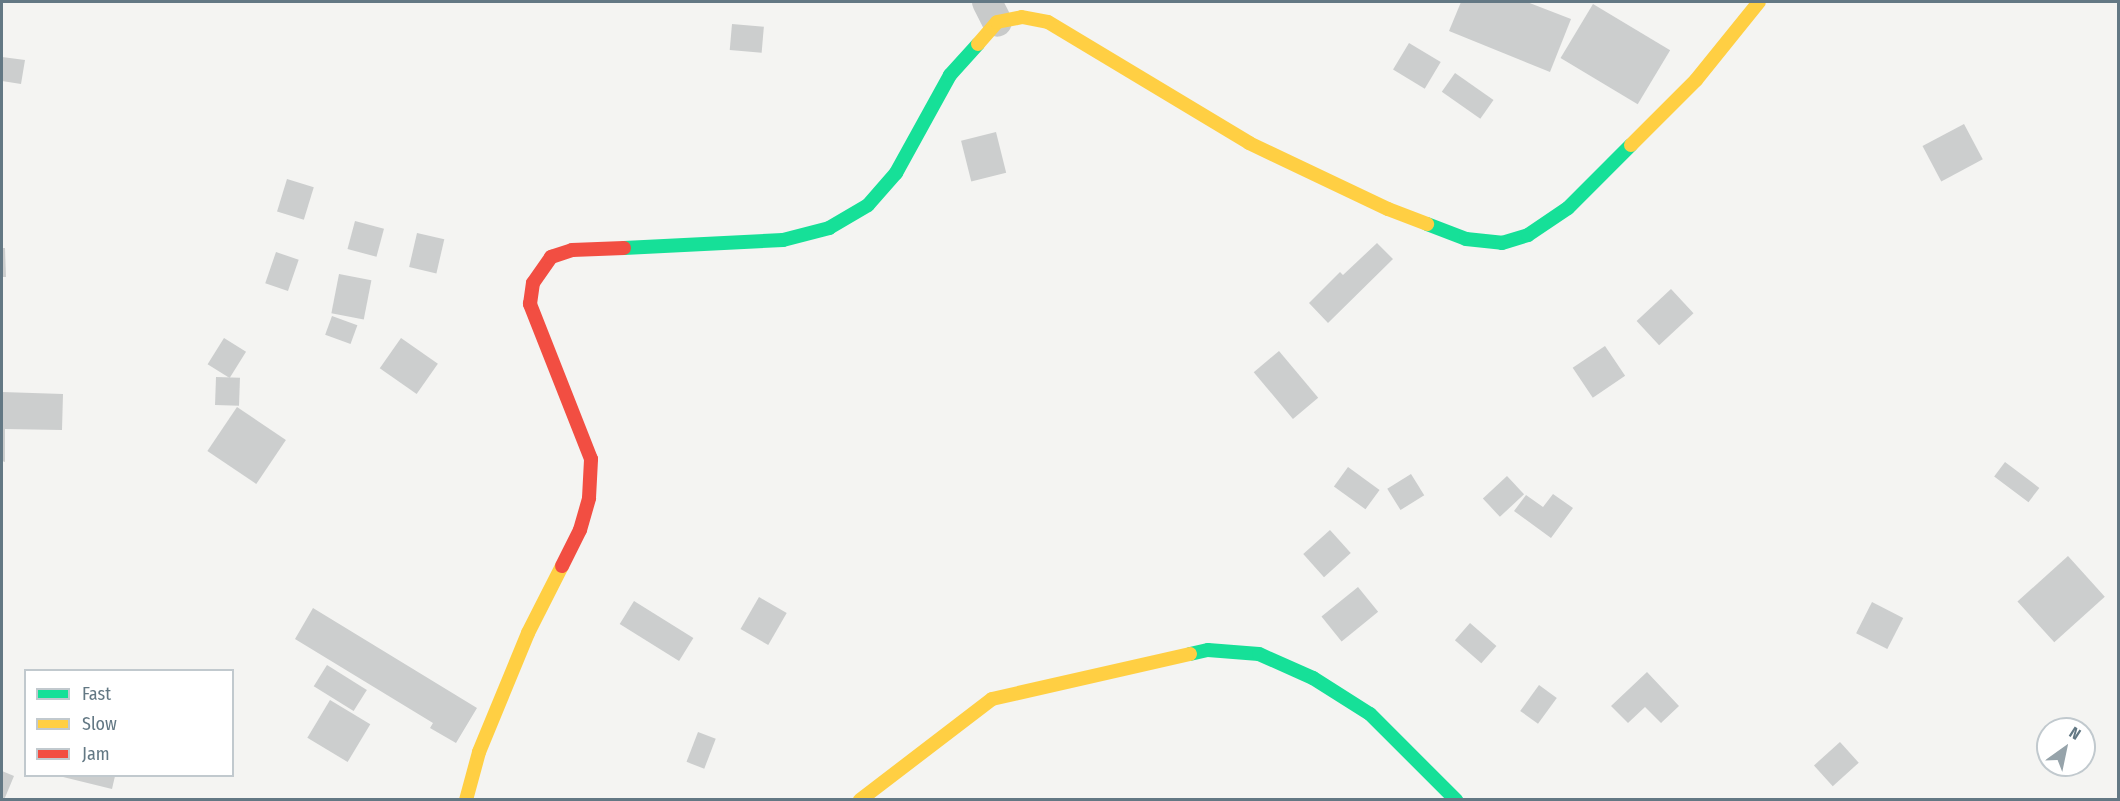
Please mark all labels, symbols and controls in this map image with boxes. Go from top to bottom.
legend [24,669,234,777]
text: Fast [82,683,111,705]
text: Slow [82,713,117,735]
north arrow [2036,717,2096,777]
text: N [2066,723,2084,744]
text: Jam [82,743,110,765]

